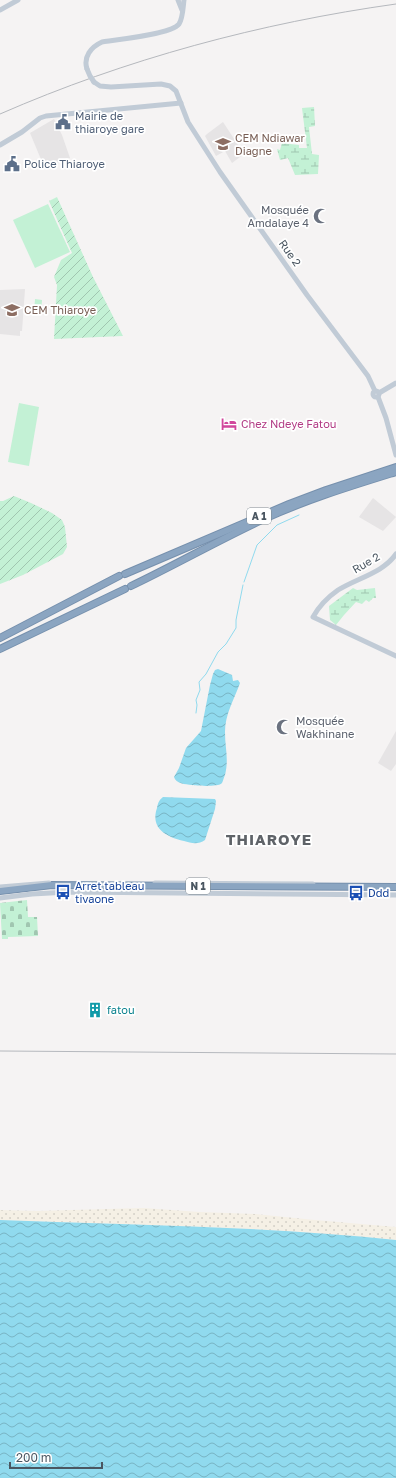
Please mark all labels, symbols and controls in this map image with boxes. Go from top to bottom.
place label: Mairie de thiaroye gare [75,109,145,135]
public building icon: Mairie de thiaroye gare [54,113,72,131]
place label: CEM Ndiawar Diagne [235,131,305,157]
school or university icon: CEM Ndiawar Diagne [214,135,232,153]
public building icon: Police Thiaroye [3,155,21,173]
place label: Police Thiaroye [24,157,105,170]
place label: Mosquée Amdalaye 4 [248,203,309,229]
mosque icon: Mosquée Amdalaye 4 [312,207,330,225]
street label: Rue 2 [277,237,304,268]
school or university icon: CEM Thiaroye [3,301,21,319]
place label: CEM Thiaroye [24,303,96,316]
hotel icon: Chez Ndeye Fatou [220,415,238,433]
place label: Chez Ndeye Fatou [241,417,336,430]
road number: A 1 [247,508,271,524]
street label: Rue 2 [350,550,382,576]
place label: Mosquée Wakhinane [296,714,354,740]
mosque icon: Mosquée Wakhinane [275,718,293,736]
district label: THIAROYE [226,830,312,848]
road number: N 1 [186,878,210,894]
place label: Arret tableau tivaone [75,879,144,905]
bus stop icon: Arret tableau tivaone [54,883,72,901]
bus stop icon: Ddd [347,884,365,902]
place label: Ddd [368,886,389,899]
building icon: fatou [86,1001,104,1019]
place label: fatou [107,1003,135,1016]
scale bar [10,1444,102,1470]
text: 200 m [16,1450,51,1465]

